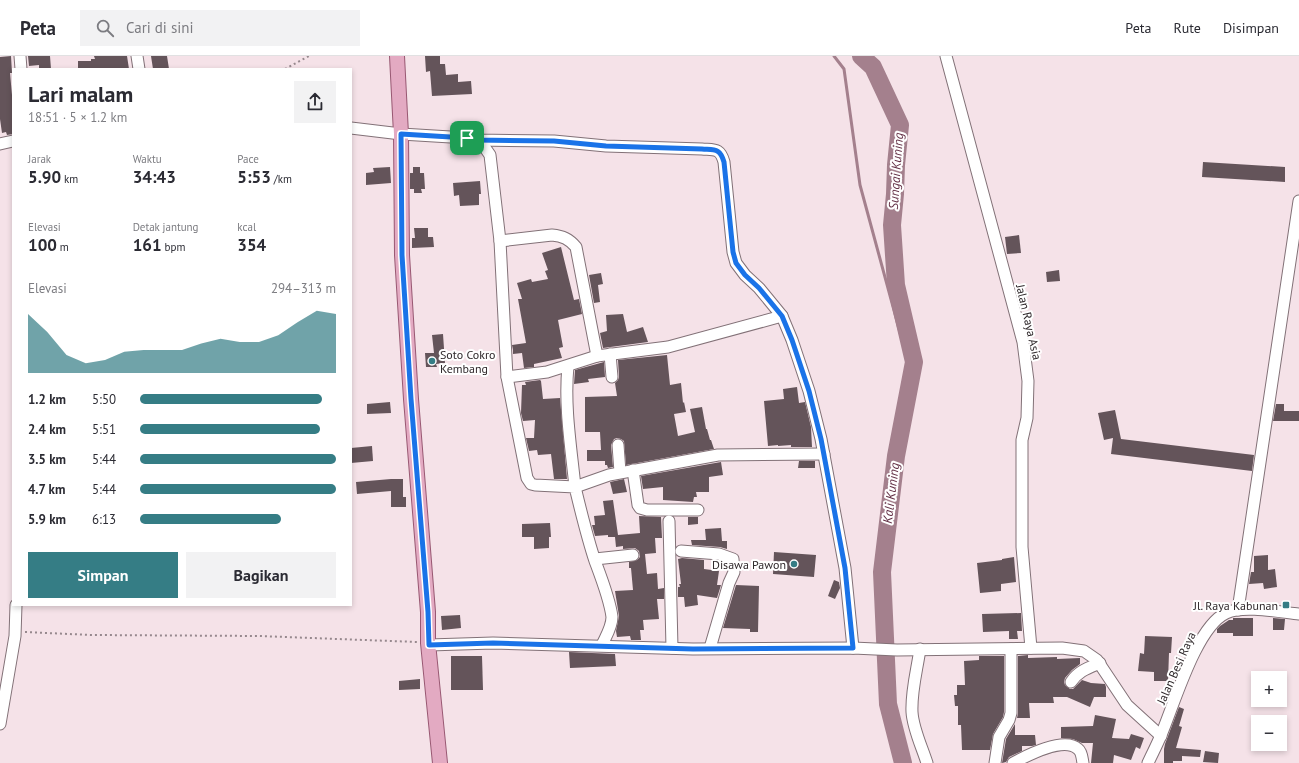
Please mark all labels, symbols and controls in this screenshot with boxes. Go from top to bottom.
search box [80,10,360,46]
text: Peta [20,16,56,40]
icon: search [94,17,116,39]
text: Cari di sini [126,18,193,37]
text: Peta [1125,19,1151,37]
text: Rute [1173,19,1201,37]
text: Disimpan [1223,19,1279,37]
text: Lari malam [28,80,133,108]
button: share [294,81,336,123]
text: 18:51 · 5 × 1.2 km [28,109,127,126]
pin [450,121,484,155]
icon: arrive [456,127,478,149]
water label: Sungai Kuning [885,132,907,210]
text: Jarak [28,152,51,166]
text: Waktu [133,152,162,166]
text: Pace [237,152,259,166]
text: 5.90 [28,166,61,188]
text: 34:43 [133,166,176,188]
text: 5:53 [237,166,271,188]
text: km [61,172,78,186]
text: /km [271,172,292,186]
text: Elevasi [28,220,61,234]
text: Detak jantung [133,220,199,234]
text: kcal [237,220,256,234]
text: 100 [28,234,57,256]
text: 161 [133,234,162,256]
text: 354 [237,234,266,256]
text: m [57,240,69,254]
text: bpm [162,240,185,254]
text: Elevasi [28,280,67,297]
text: 294–313 m [271,280,336,297]
street label: Jalan Raya Asia [1013,282,1045,361]
place label: Soto Cokro Kembang [440,347,496,376]
marker: Soto Cokro Kembang [427,356,437,366]
text: 1.2 km [28,391,66,408]
text: 5:50 [92,391,116,408]
text: 2.4 km [28,421,66,438]
text: 5:51 [92,421,116,438]
text: 3.5 km [28,451,66,468]
text: 5:44 [92,451,116,468]
water label: Kali Kuning [879,461,903,524]
text: 4.7 km [28,481,65,498]
text: 5:44 [92,481,116,498]
text: 5.9 km [28,511,66,528]
text: 6:13 [92,511,116,528]
button: Simpan [28,552,178,598]
button: Bagikan [186,552,336,598]
place label: Disawa Pawon [712,557,786,572]
marker: Disawa Pawon [789,559,799,569]
place label: Jl. Raya Kabunan [1192,598,1278,613]
marker: Jl. Raya Kabunan [1281,600,1291,610]
street label: Jalan Besi Raya [1153,629,1199,707]
map controls [1251,671,1287,751]
button: + [1251,671,1287,707]
button: − [1251,715,1287,751]

